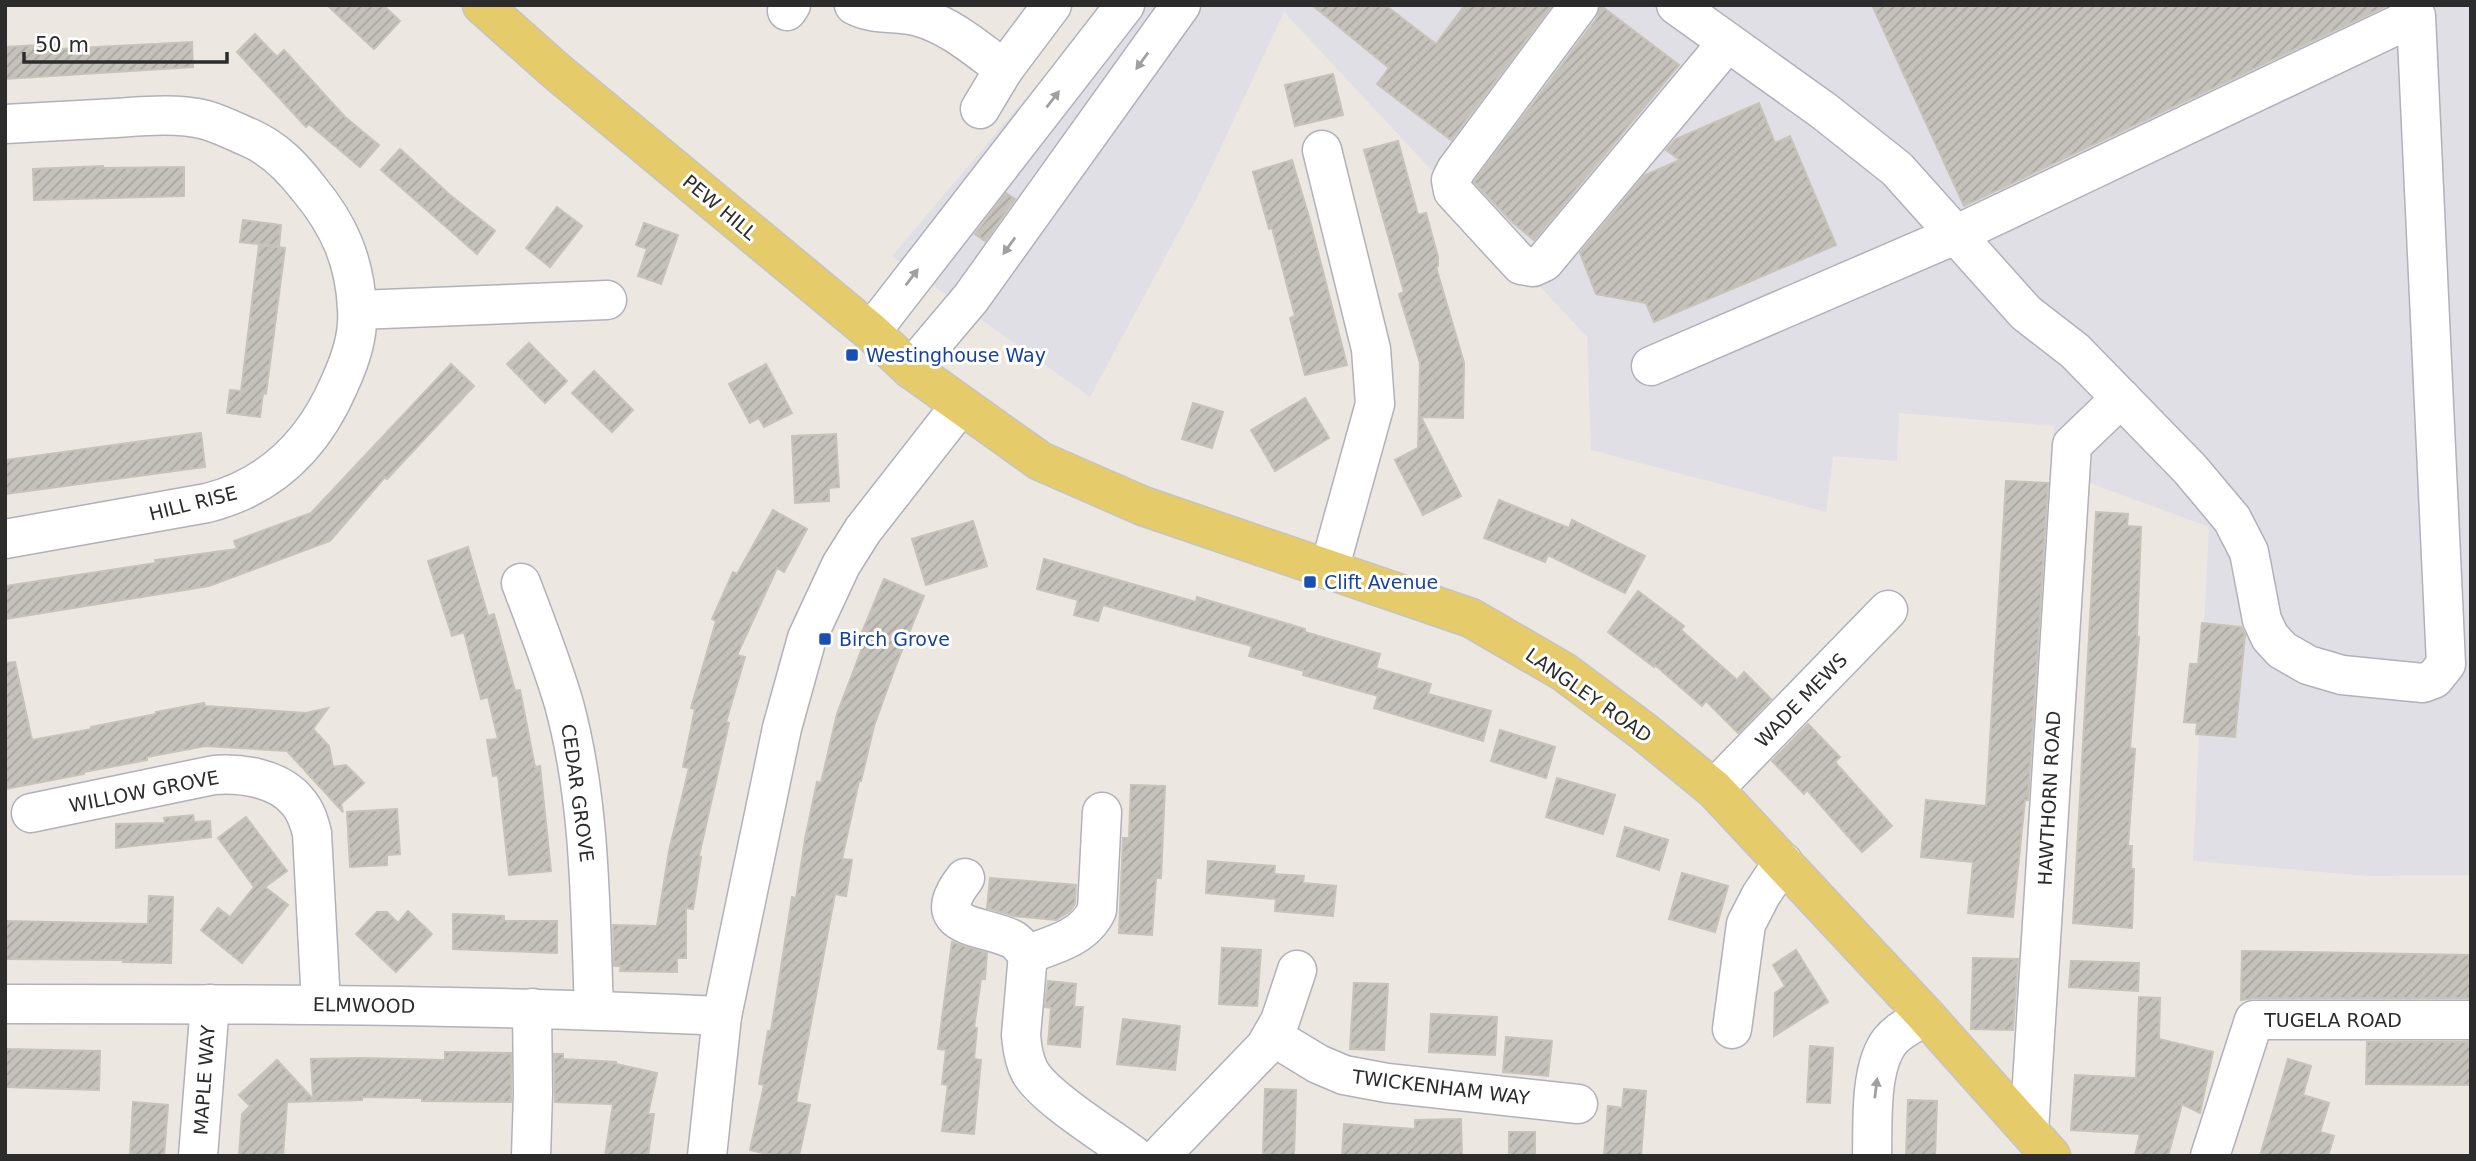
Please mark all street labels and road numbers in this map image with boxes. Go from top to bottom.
street label: PEW HILL [679,170,762,244]
street label: HILL RISE [147,481,239,525]
street label: LANGLEY ROAD [1522,643,1656,747]
street label: WADE MEWS [1750,648,1852,752]
street label: HAWTHORN ROAD [2033,710,2065,886]
street label: CEDAR GROVE [557,722,599,864]
street label: WILLOW GROVE [67,766,221,816]
street label: ELMWOOD [313,993,415,1017]
street label: TUGELA ROAD [2263,1009,2402,1031]
street label: MAPLE WAY [189,1024,219,1136]
street label: TWICKENHAM WAY [1350,1065,1531,1109]

